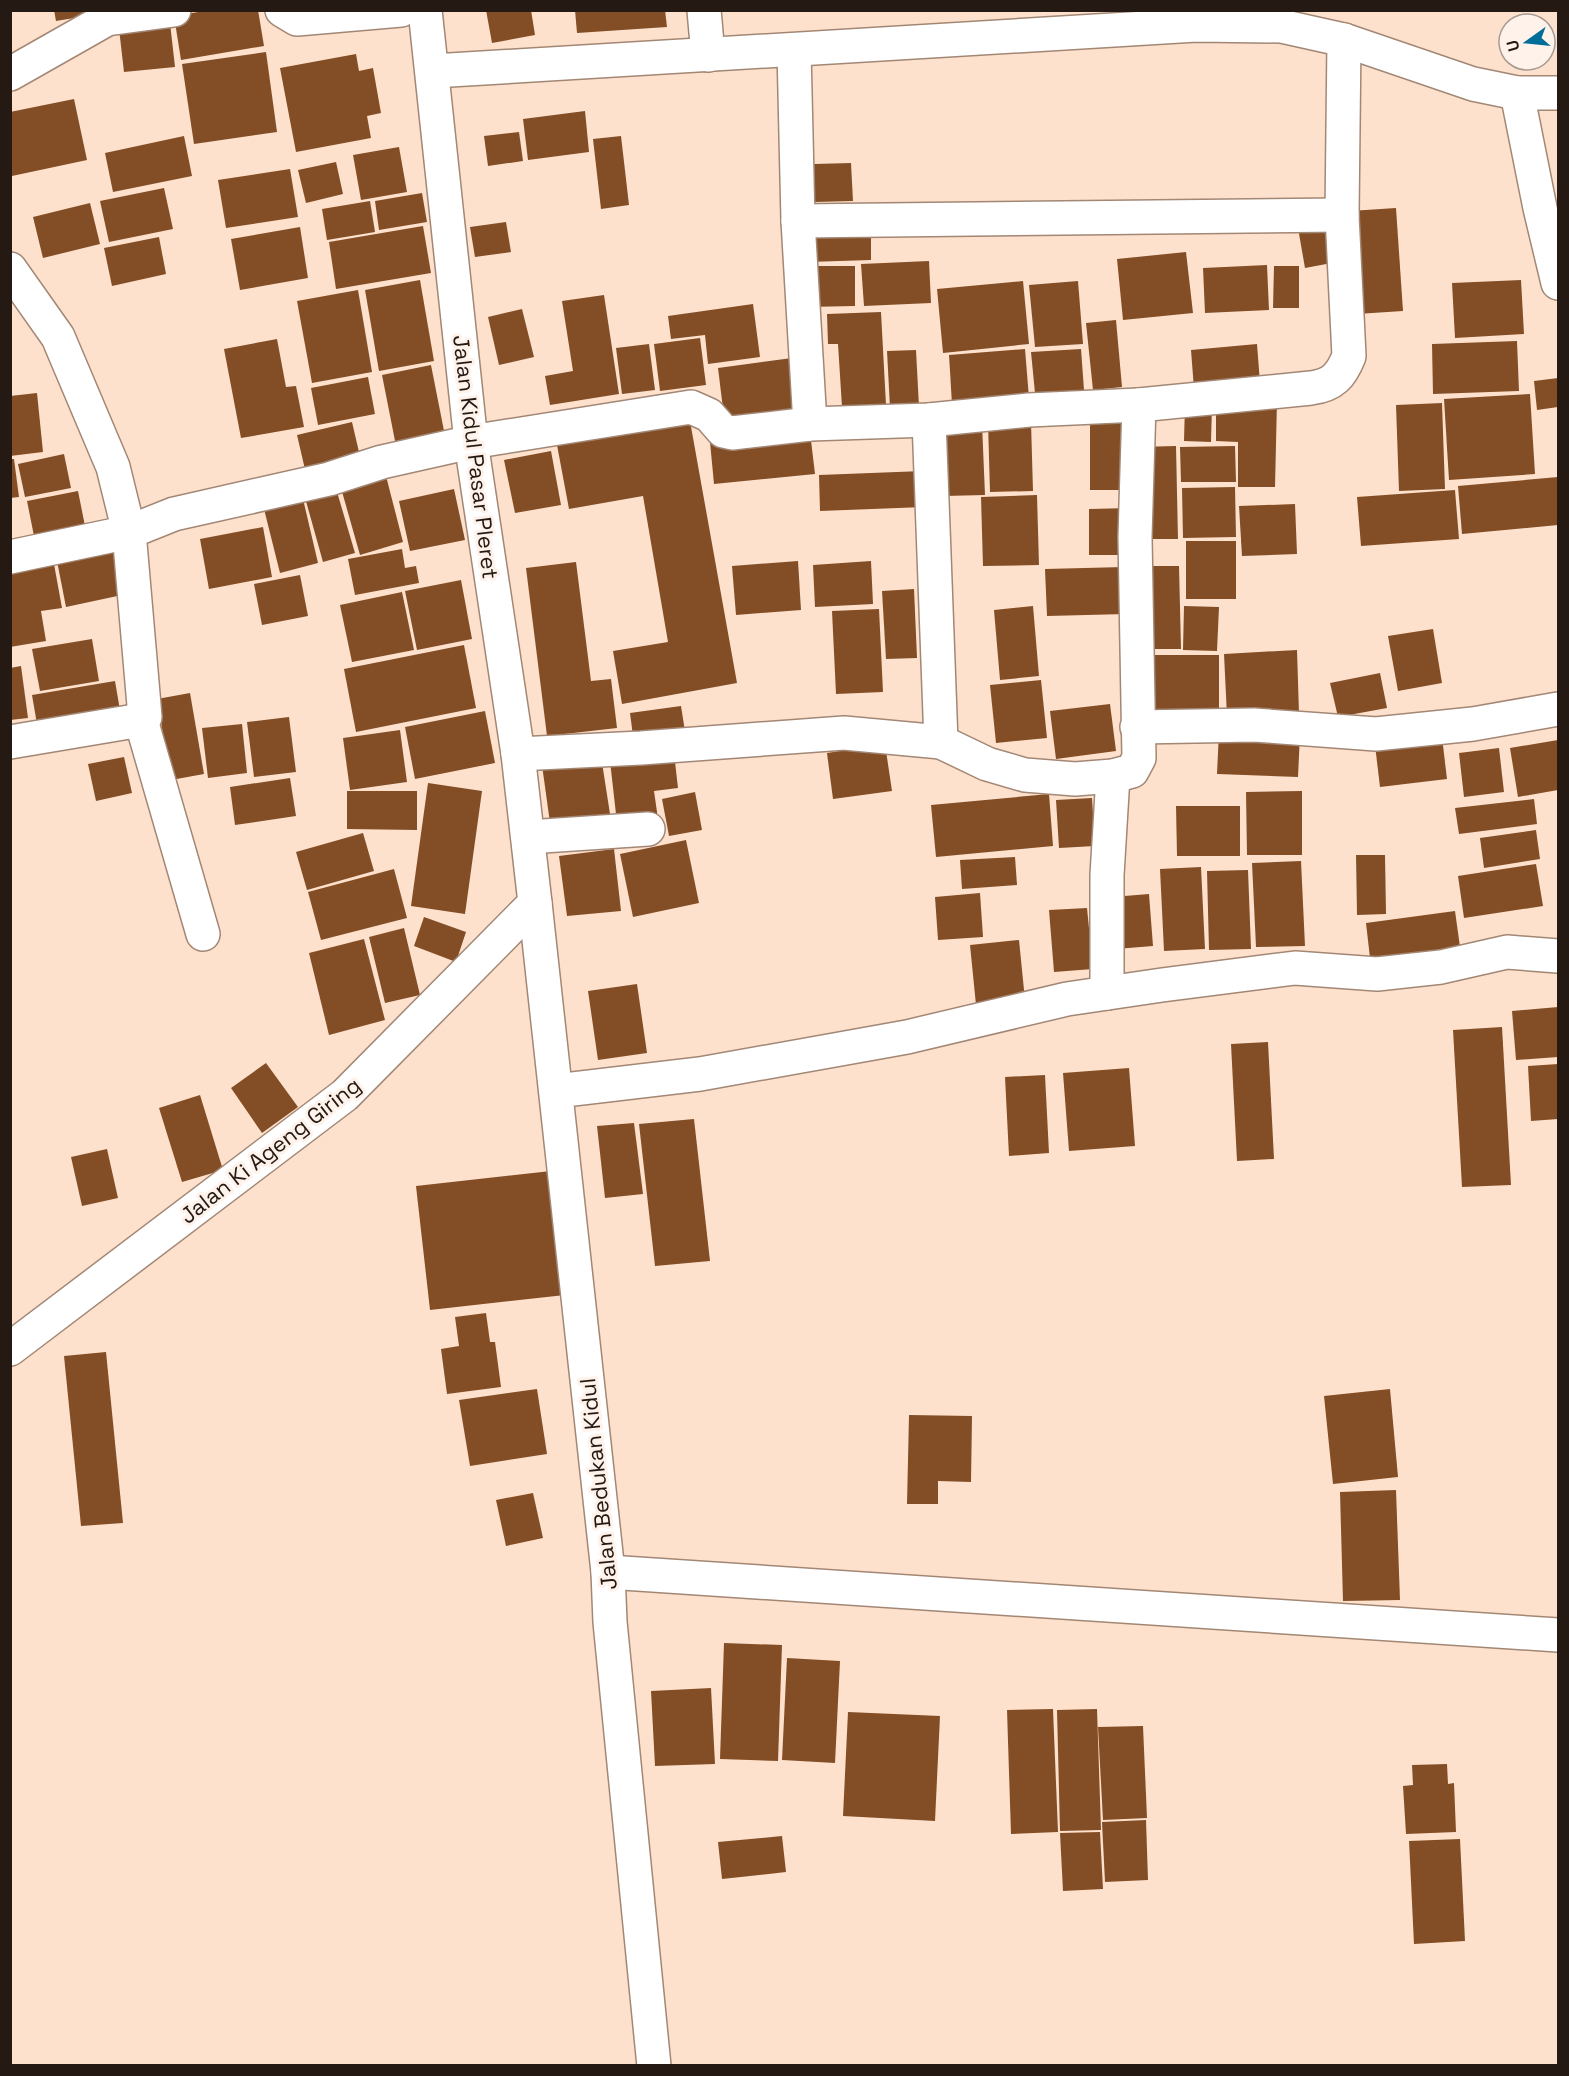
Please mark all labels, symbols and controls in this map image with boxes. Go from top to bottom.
north arrow [1497,12,1557,72]
text: U [1501,38,1525,54]
street label: Jalan Kidul Pasar Pleret [447,333,505,581]
street label: Jalan Ki Ageng Giring [174,1071,366,1229]
street label: Jalan Bedukan Kidul [573,1377,623,1591]

